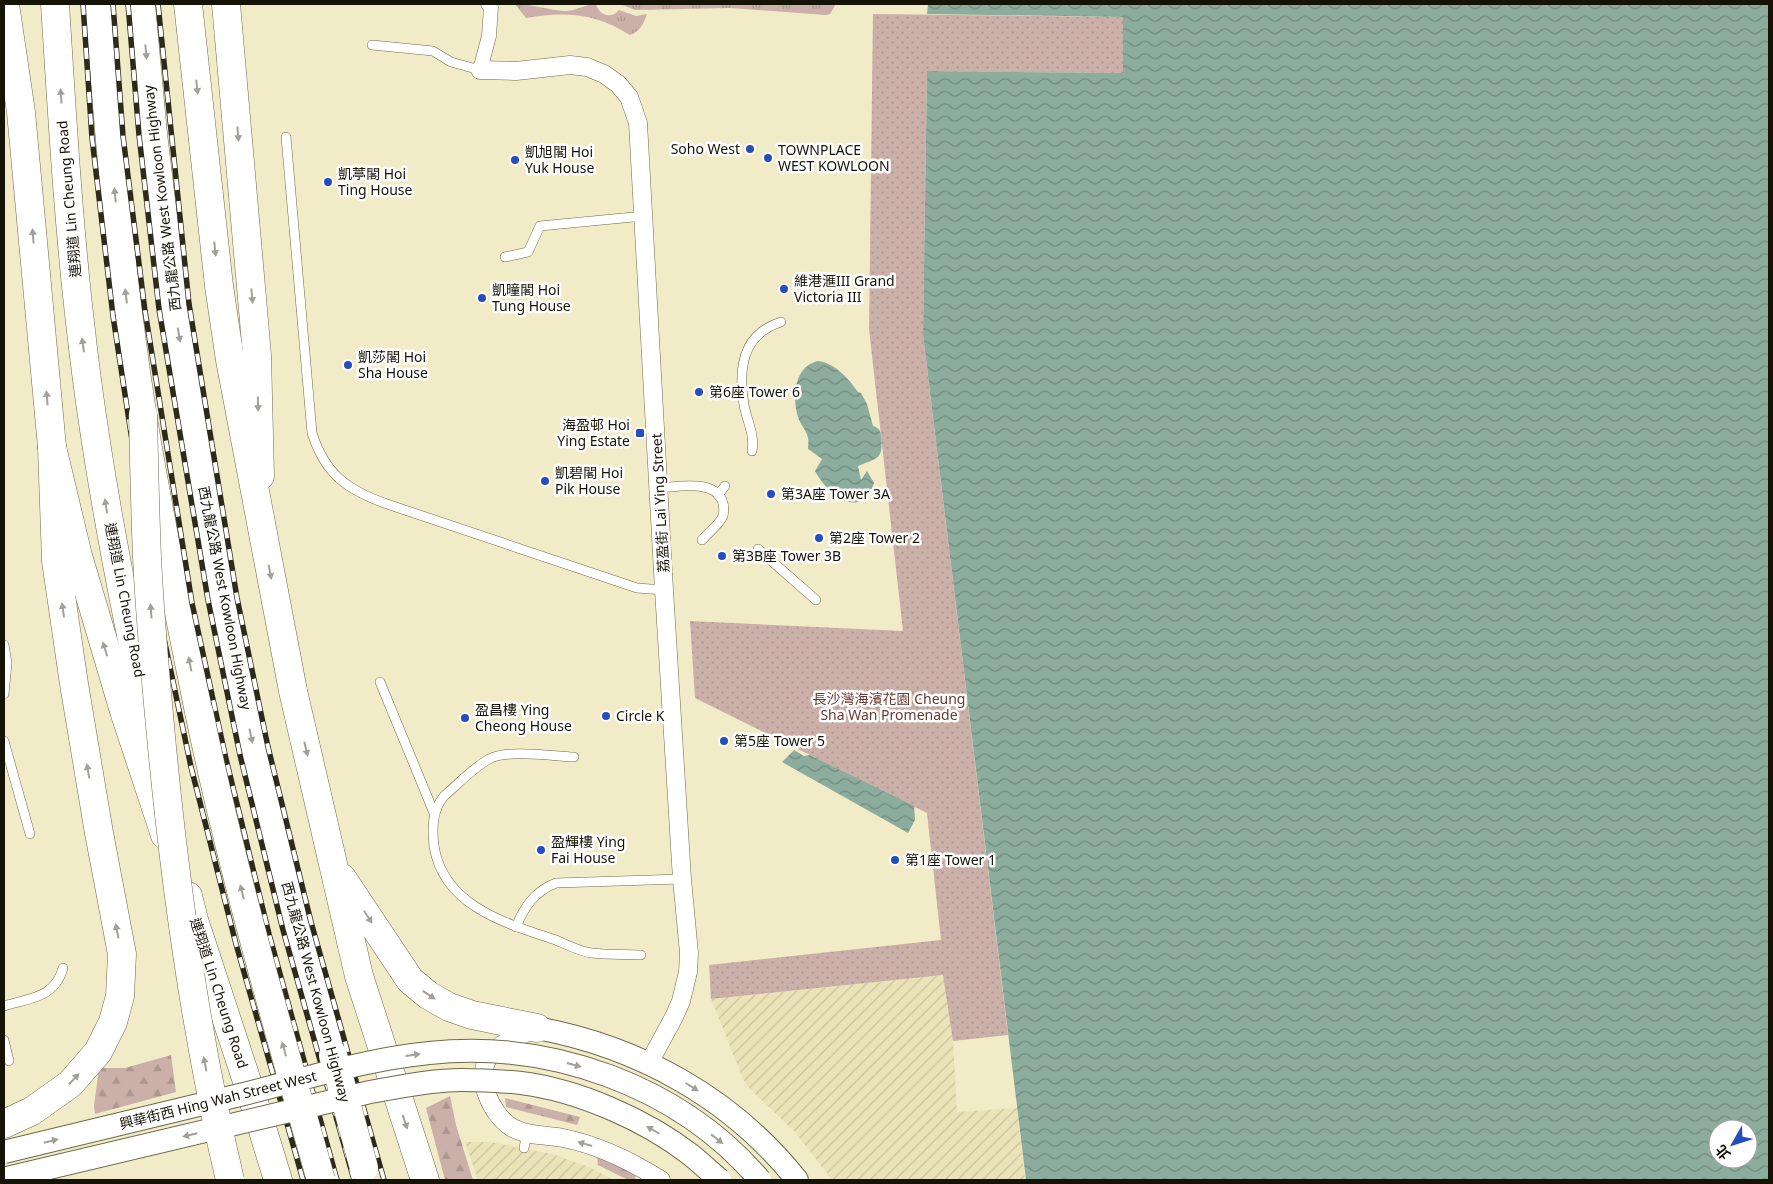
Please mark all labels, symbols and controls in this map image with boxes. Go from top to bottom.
one-way arrow [142,45,150,61]
one-way arrow [193,79,201,95]
street label: 西九龍公路 West Kowloon Highway [138,83,185,312]
one-way arrow [57,88,65,104]
street label: 連翔道 Lin Cheung Road [52,120,85,278]
one-way arrow [234,127,242,143]
place label: Soho West [671,139,740,158]
place label: TOWNPLACE WEST KOWLOON [778,140,890,175]
place label: 凱旭閣 Hoi Yuk House [525,142,594,177]
marker: Soho West [744,143,756,155]
marker: TOWNPLACE WEST KOWLOON [762,152,774,164]
marker: 凱旭閣 Hoi Yuk House [509,154,521,166]
place label: 凱葶閣 Hoi Ting House [338,164,412,199]
marker: 凱葶閣 Hoi Ting House [322,176,334,188]
one-way arrow [110,186,118,202]
one-way arrow [28,228,36,244]
one-way arrow [211,241,219,257]
place label: 維港滙III Grand Victoria III [794,271,895,306]
place label: 凱曈閣 Hoi Tung House [492,280,571,315]
marker: 維港滙III Grand Victoria III [778,283,790,295]
one-way arrow [122,288,130,304]
one-way arrow [248,288,256,304]
marker: 凱曈閣 Hoi Tung House [476,292,488,304]
one-way arrow [175,328,183,344]
one-way arrow [78,336,86,352]
place label: 凱莎閣 Hoi Sha House [358,347,428,382]
marker: 凱莎閣 Hoi Sha House [342,359,354,371]
place label: 第6座 Tower 6 [709,382,800,401]
marker: 第6座 Tower 6 [693,386,705,398]
one-way arrow [43,390,51,406]
one-way arrow [254,396,262,412]
place label: 海盈邨 Hoi Ying Estate [557,415,630,450]
marker: 海盈邨 Hoi Ying Estate [634,427,646,439]
street label: 荔盈街 Lai Ying Street [646,433,673,573]
place label: 凱碧閣 Hoi Pik House [555,463,623,498]
marker: 凱碧閣 Hoi Pik House [539,475,551,487]
street label: 西九龍公路 West Kowloon Highway [194,484,257,712]
place label: 第3A座 Tower 3A [781,484,890,503]
marker: 第3A座 Tower 3A [765,488,777,500]
one-way arrow [102,497,110,513]
street label: 連翔道 Lin Cheung Road [101,521,150,679]
place label: 第2座 Tower 2 [829,528,920,547]
marker: 第2座 Tower 2 [813,532,825,544]
place label: 第3B座 Tower 3B [732,546,841,565]
marker: 第3B座 Tower 3B [716,550,728,562]
one-way arrow [267,565,275,581]
one-way arrow [59,602,67,618]
one-way arrow [147,602,155,618]
one-way arrow [101,641,109,656]
one-way arrow [185,656,193,672]
park label: 長沙灣海濱花園 Cheung Sha Wan Promenade [813,689,965,724]
place label: 盈昌樓 Ying Cheong House [475,700,572,735]
place label: Circle K [616,706,665,725]
marker: Circle K [600,710,612,722]
marker: 盈昌樓 Ying Cheong House [459,712,471,724]
one-way arrow [248,729,256,745]
place label: 第5座 Tower 5 [734,731,825,750]
marker: 第5座 Tower 5 [718,735,730,747]
one-way arrow [302,741,310,756]
one-way arrow [84,763,92,779]
place label: 盈輝樓 Ying Fai House [551,832,625,867]
marker: 盈輝樓 Ying Fai House [535,844,547,856]
place label: 第1座 Tower 1 [905,850,996,869]
marker: 第1座 Tower 1 [889,854,901,866]
street label: 西九龍公路 West Kowloon Highway [278,879,355,1105]
one-way arrow [238,885,246,900]
one-way arrow [363,911,373,924]
street label: 連翔道 Lin Cheung Road [186,915,253,1071]
one-way arrow [113,922,121,938]
one-way arrow [422,990,436,1000]
one-way arrow [280,1042,288,1057]
one-way arrow [406,1051,422,1059]
one-way arrow [201,1057,209,1072]
one-way arrow [567,1061,582,1069]
street label: 興華街西 Hing Wah Street West [117,1066,318,1133]
one-way arrow [68,1073,80,1085]
one-way arrow [685,1082,699,1091]
one-way arrow [402,1115,410,1130]
north arrow [1708,1119,1758,1169]
one-way arrow [646,1126,659,1135]
one-way arrow [183,1131,198,1139]
one-way arrow [710,1134,724,1144]
one-way arrow [44,1137,59,1145]
one-way arrow [578,1140,593,1148]
text: 北 [1711,1141,1734,1164]

